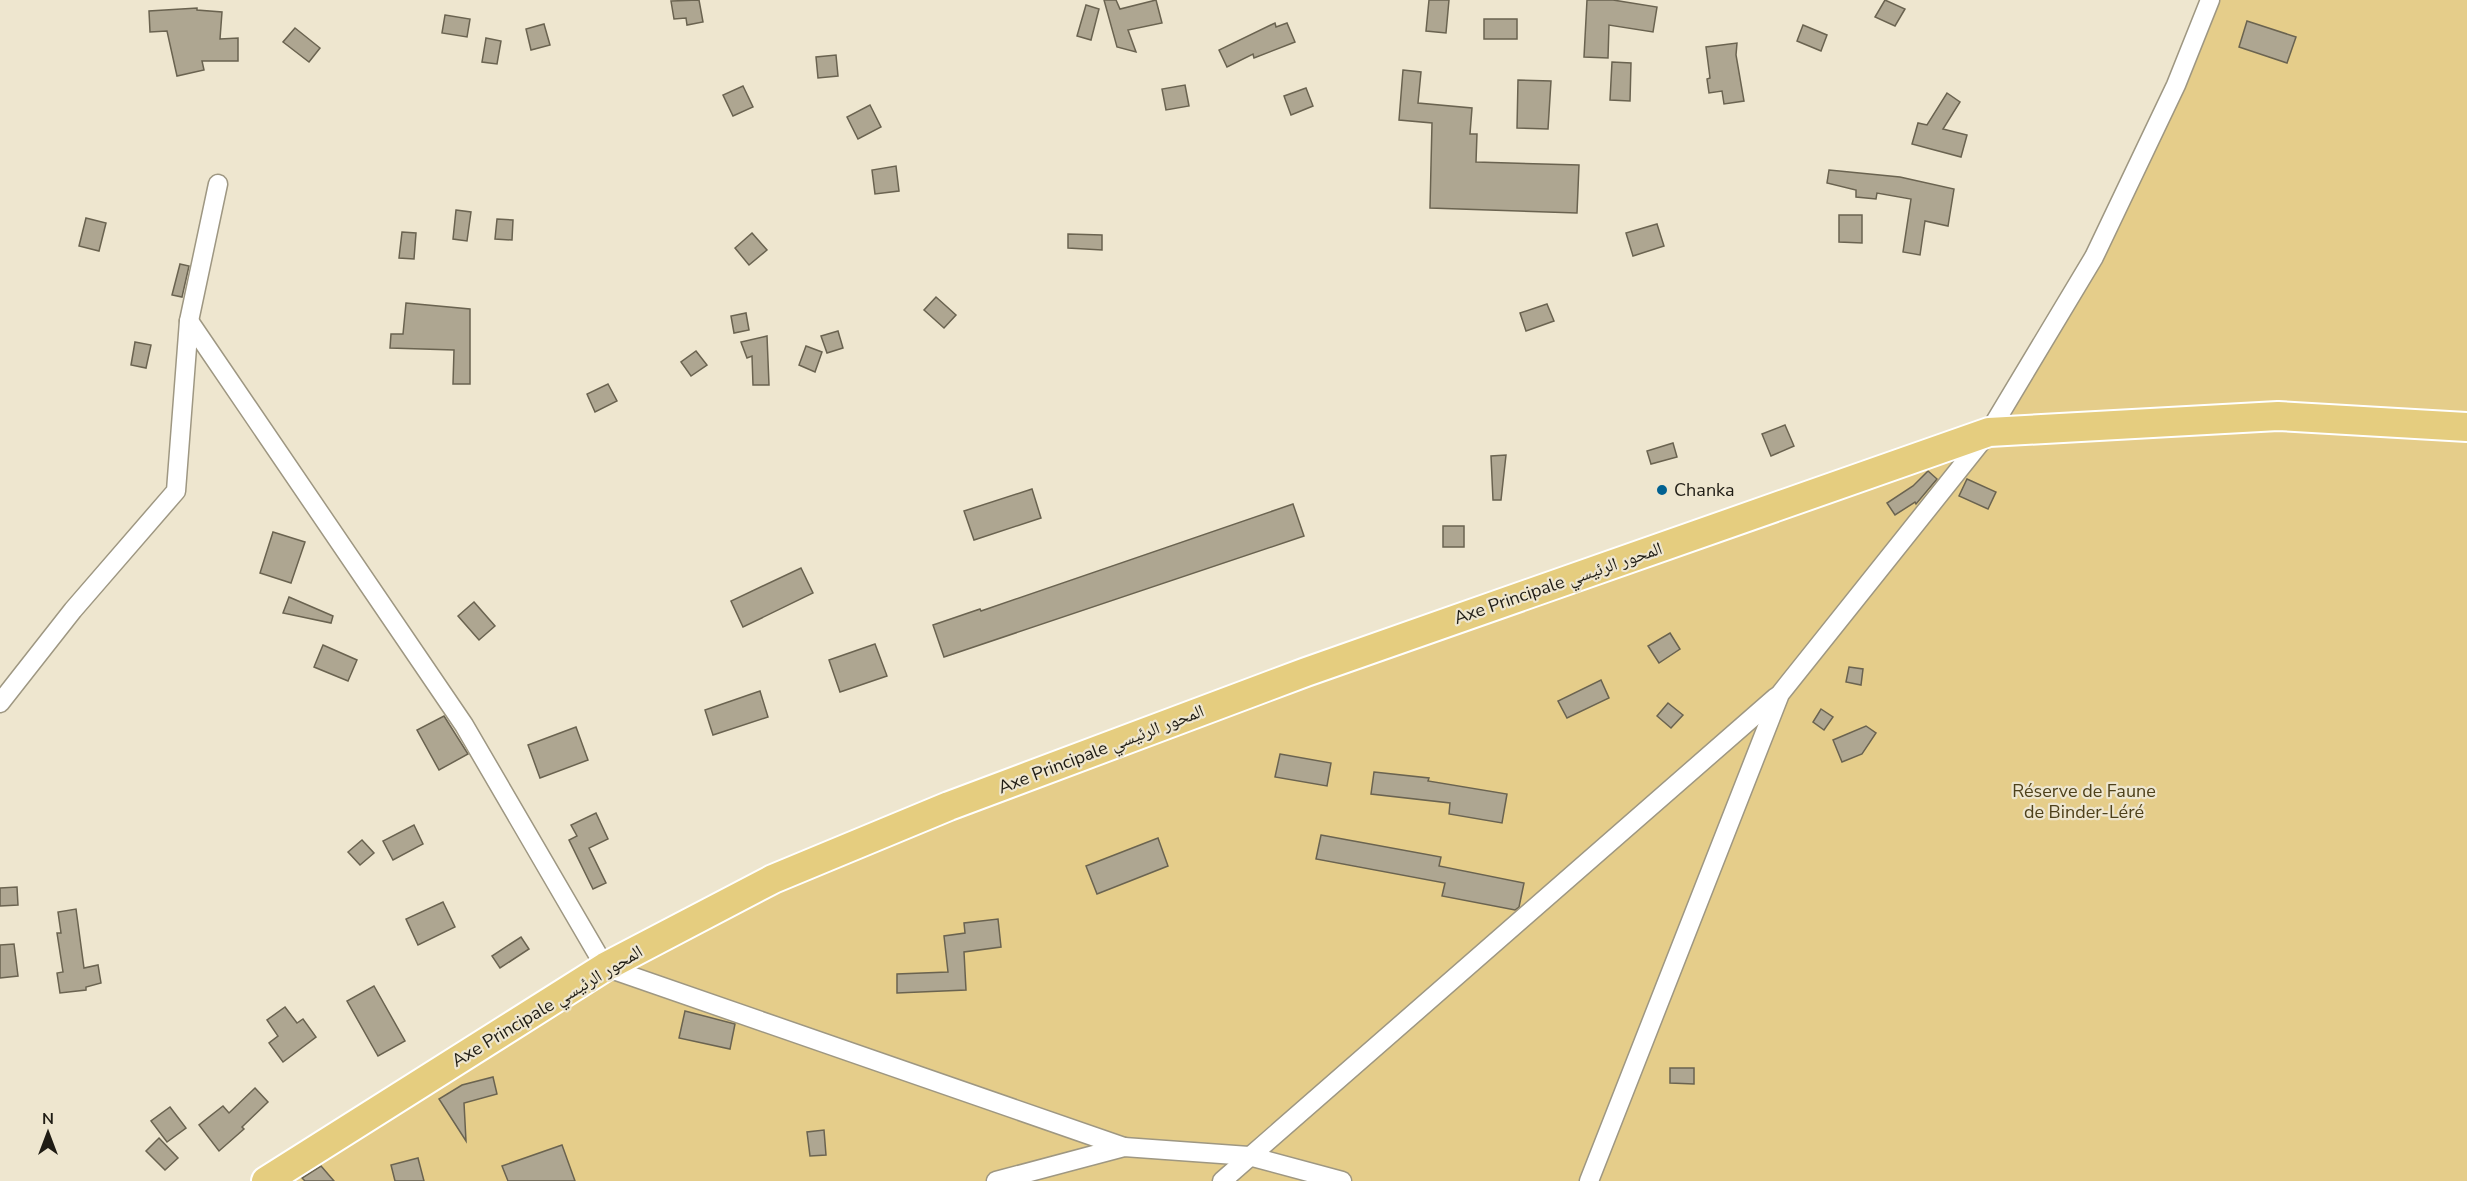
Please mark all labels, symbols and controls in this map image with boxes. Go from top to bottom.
place label: Chanka [1674,478,1735,502]
marker: Chanka [1655,483,1669,497]
street label: Axe Principale المحور الرئيسي [1451,536,1666,632]
street label: Axe Principale المحور الرئيسي [995,699,1208,802]
park label: Réserve de Faune de Binder-Léré [2012,779,2156,824]
street label: Axe Principale المحور الرئيسي [447,939,648,1075]
north arrow [18,1103,78,1163]
text: N [42,1108,54,1130]

